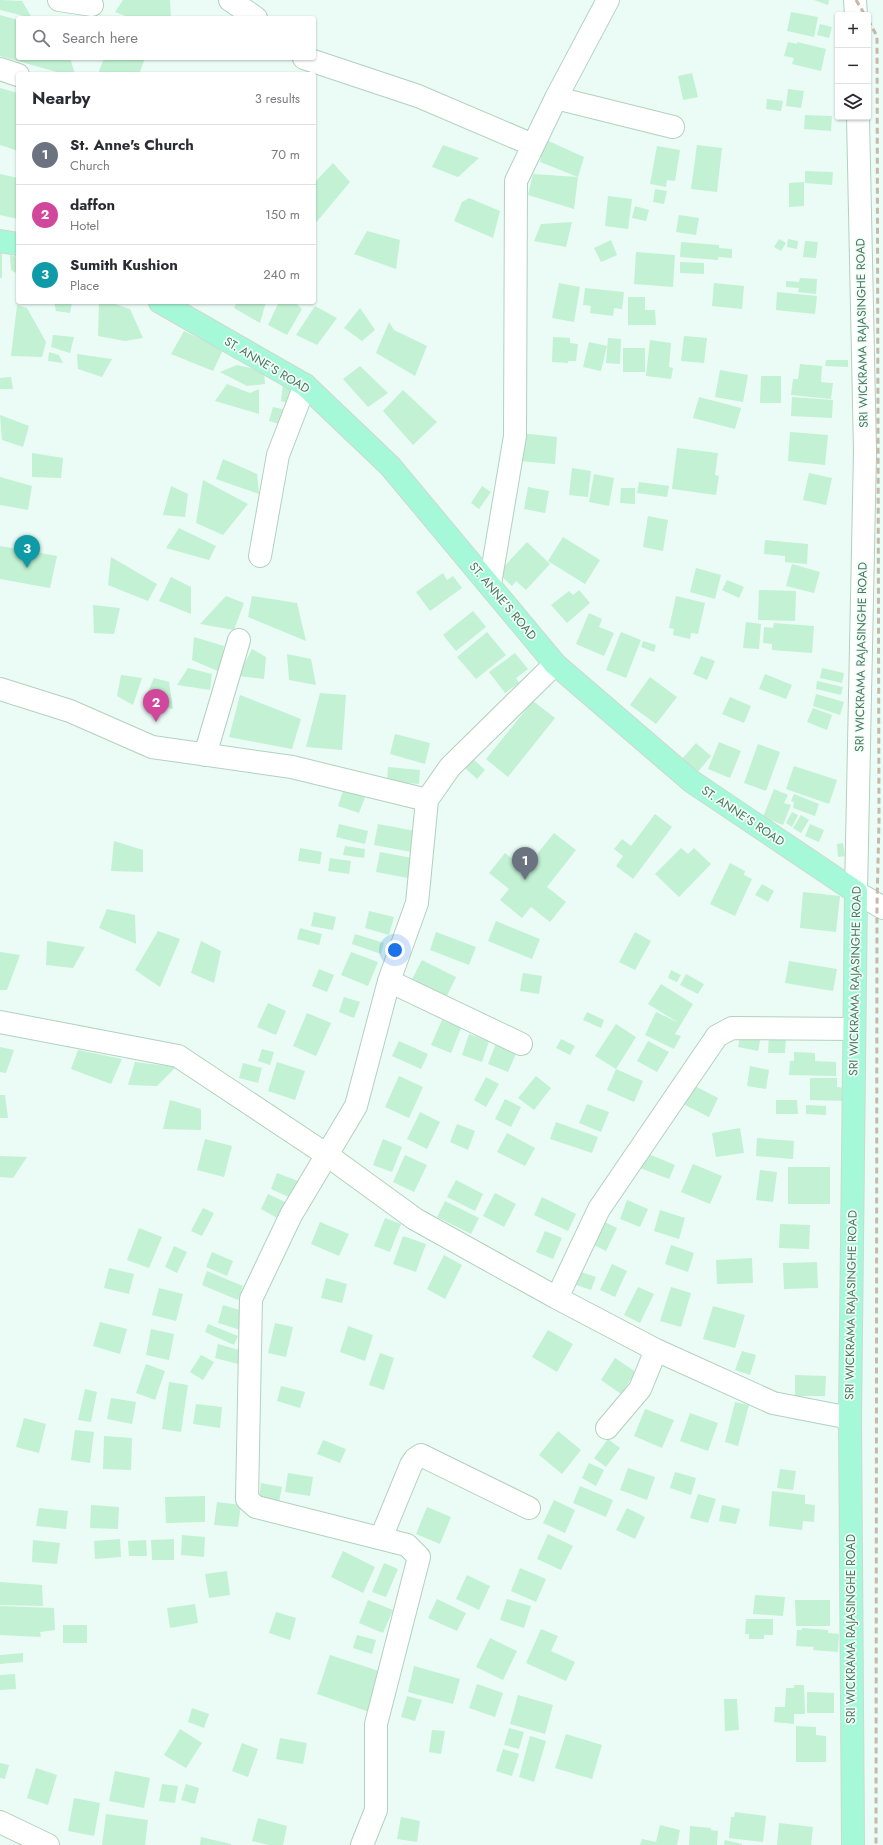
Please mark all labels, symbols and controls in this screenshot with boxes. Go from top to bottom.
map controls [835,12,871,120]
button: + [835,12,871,48]
search box [16,16,316,60]
icon: search [30,27,52,49]
text: Search here [62,27,138,49]
button: − [835,48,871,84]
button: layers [835,84,871,120]
text: Nearby [32,86,90,110]
text: 3 results [255,89,300,108]
text: St. Anne's Church [70,134,194,156]
text: 1 [42,145,48,164]
text: 70 m [271,145,300,164]
text: Church [70,156,110,175]
text: daffon [70,194,115,216]
text: 2 [41,205,49,224]
text: 150 m [265,205,300,224]
text: Hotel [70,216,99,235]
street label: SRI WICKRAMA RAJASINGHE ROAD [851,238,873,428]
text: Sumith Kushion [70,254,178,276]
text: 3 [41,265,49,284]
text: 240 m [263,265,300,284]
text: Place [70,276,99,295]
street label: ST. ANNE'S ROAD [221,332,313,398]
pin: 3 [14,535,40,568]
street label: ST. ANNE'S ROAD [465,558,541,644]
street label: SRI WICKRAMA RAJASINGHE ROAD [850,562,872,752]
pin: 2 [143,689,169,722]
street label: ST. ANNE'S ROAD [698,781,788,851]
pin: 1 [512,847,538,880]
street label: SRI WICKRAMA RAJASINGHE ROAD [844,886,866,1076]
your location [385,940,405,960]
street label: SRI WICKRAMA RAJASINGHE ROAD [840,1210,862,1400]
street label: SRI WICKRAMA RAJASINGHE ROAD [842,1534,860,1724]

